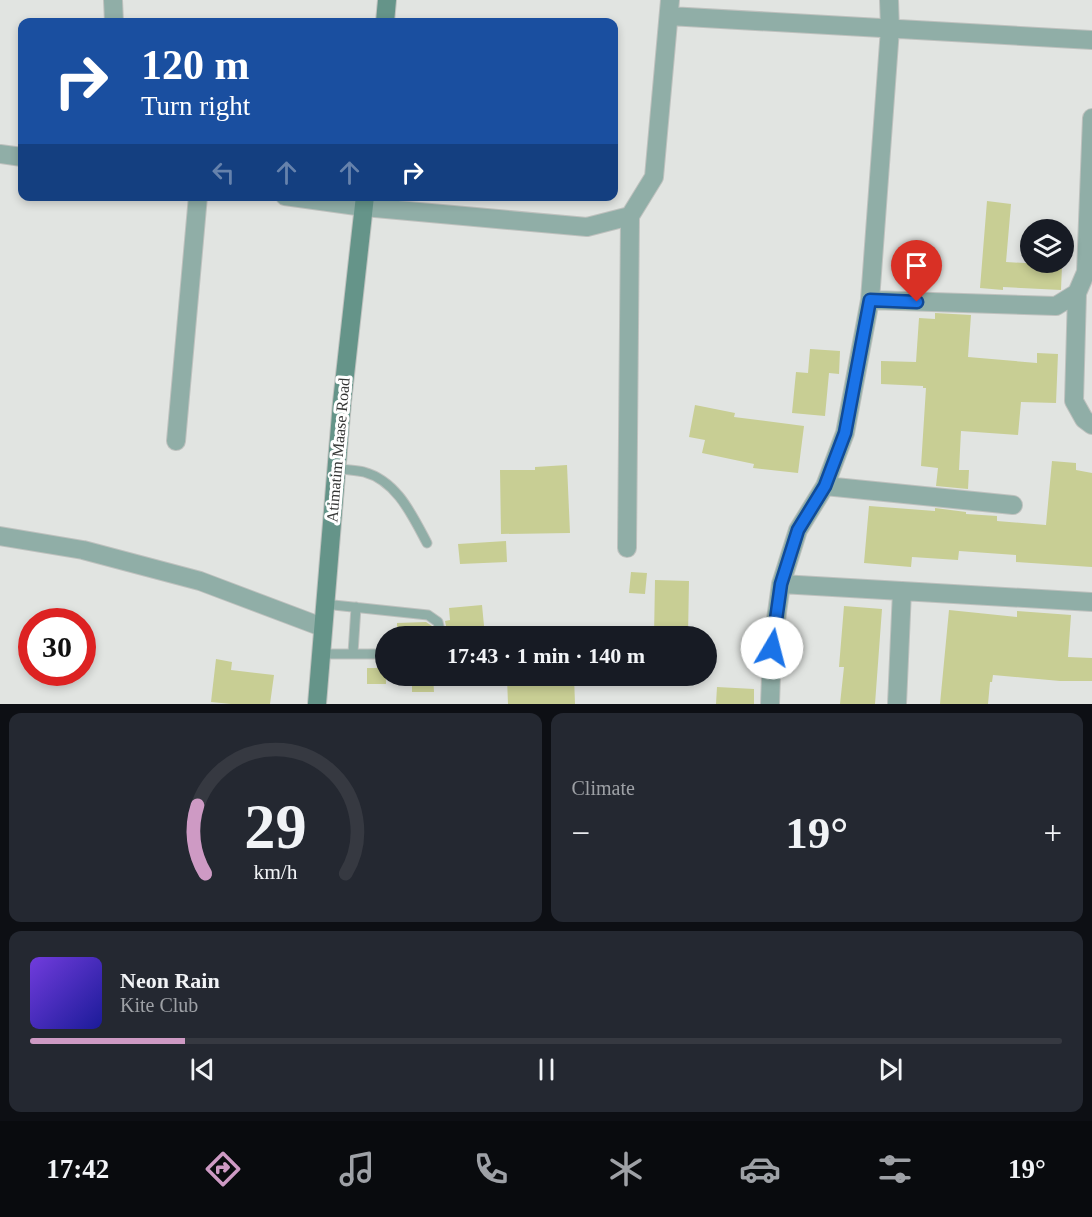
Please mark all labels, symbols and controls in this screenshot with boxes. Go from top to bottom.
icon: right [42,42,120,120]
text: 120 m [141,42,250,88]
text: Turn right [141,91,250,121]
icon: left [207,156,240,189]
icon: ahead [270,156,303,189]
icon: ahead [333,156,366,189]
icon: right [396,156,429,189]
map controls [1020,219,1074,273]
button: layers [1020,219,1074,273]
pin [891,240,942,302]
icon: arrive [900,249,933,282]
street label: Atimatim Maase Road [323,377,353,523]
speed limit sign: 30 [18,608,96,686]
position arrow [740,616,804,680]
text: 17:43 · 1 min · 140 m [447,643,645,668]
text: Climate [572,777,635,799]
text: 29 [244,792,306,861]
text: 19° [785,808,848,858]
text: − [572,815,590,851]
text: + [1043,815,1062,851]
text: km/h [253,861,298,885]
text: Neon Rain [120,968,220,993]
text: Kite Club [120,994,198,1016]
icon: previous [186,1053,219,1086]
icon: pause [530,1053,563,1086]
icon: next [874,1053,907,1086]
icon: directions [202,1148,244,1190]
icon: music [336,1148,378,1190]
icon: phone [470,1148,512,1190]
icon: climate [605,1148,647,1190]
icon: car [739,1148,781,1190]
icon: filters [874,1148,916,1190]
text: 17:42 [46,1154,109,1184]
text: 19° [1008,1154,1046,1184]

